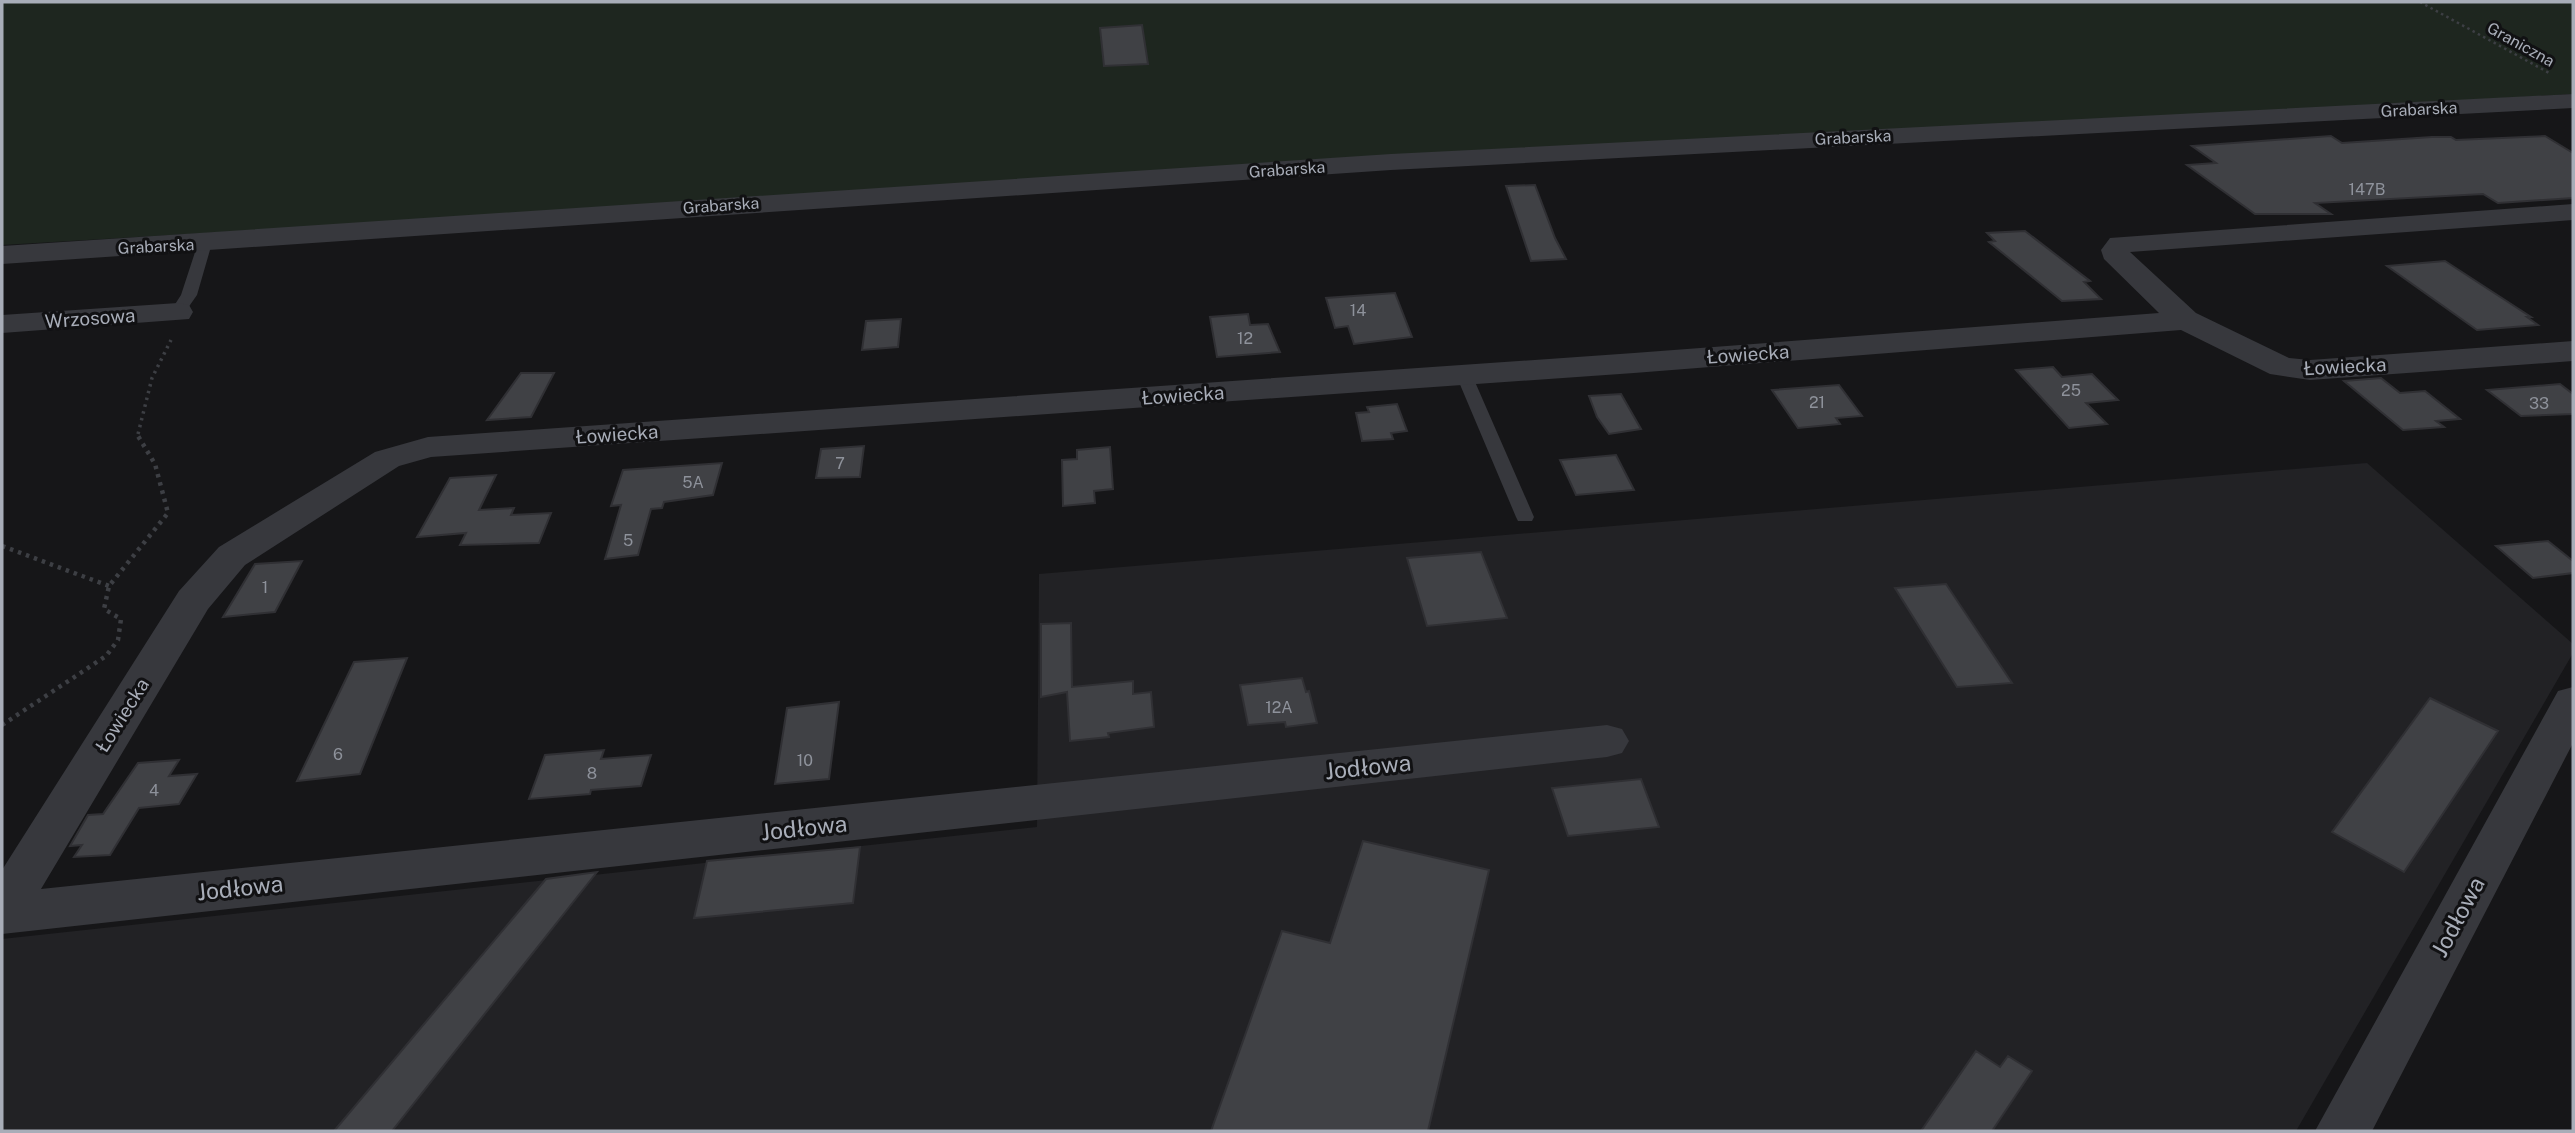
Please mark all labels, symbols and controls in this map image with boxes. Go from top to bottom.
street label: Graniczna [2484,18,2558,71]
street label: Grabarska [2380,98,2458,121]
street label: Grabarska [1814,126,1892,149]
street label: Grabarska [1248,157,1326,182]
house number: 147B [2349,180,2385,199]
street label: Grabarska [682,193,760,218]
street label: Grabarska [117,235,195,258]
house number: 14 [1350,301,1366,320]
street label: Wrzosowa [44,304,136,332]
house number: 12 [1237,329,1253,348]
street label: Łowiecka [1706,340,1790,368]
street label: Łowiecka [2303,353,2387,379]
street label: Łowiecka [1141,381,1225,409]
house number: 25 [2061,381,2081,400]
house number: 21 [1809,393,1825,412]
house number: 33 [2529,394,2549,413]
street label: Łowiecka [575,420,659,448]
house number: 7 [835,454,845,473]
house number: 5A [682,473,704,492]
house number: 5 [623,531,633,550]
house number: 1 [262,578,268,597]
street label: Łowiecka [91,674,153,756]
house number: 12A [1265,698,1293,717]
house number: 6 [333,745,343,764]
street label: Jodłowa [1323,749,1412,784]
house number: 10 [797,751,813,770]
house number: 8 [587,764,597,783]
house number: 4 [149,781,159,800]
street label: Jodłowa [759,810,848,845]
street label: Jodłowa [195,870,284,905]
street label: Jodłowa [2425,872,2490,961]

